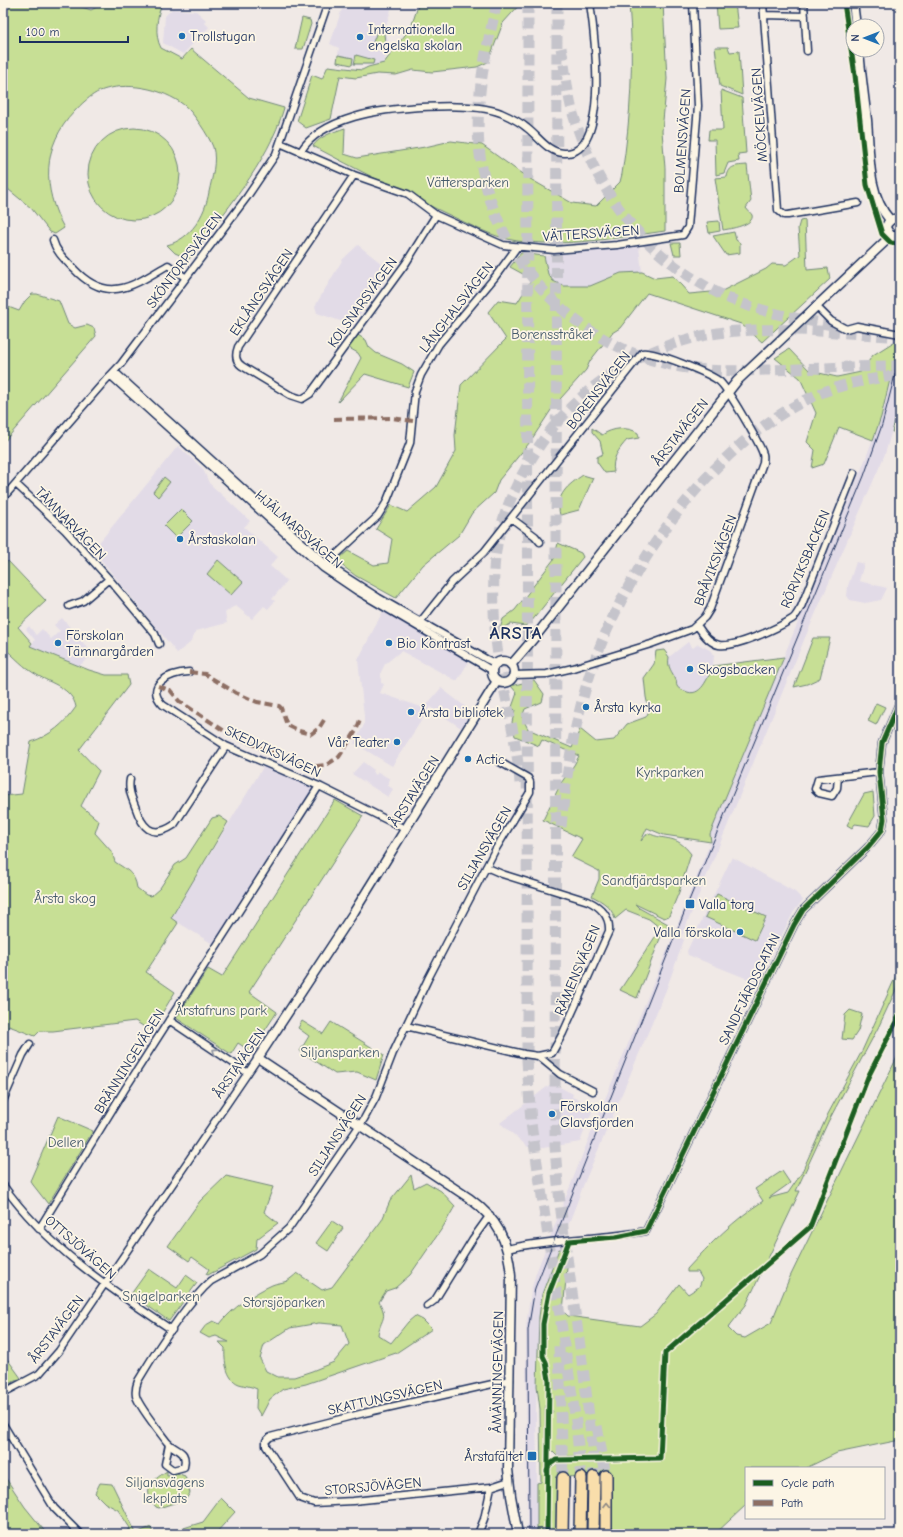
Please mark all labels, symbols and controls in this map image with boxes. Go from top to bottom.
scale bar [20,18,128,44]
north arrow [845,18,885,58]
place label: Internationella engelska skolan [368,21,462,54]
text: 100 m [26,25,59,39]
place label: Trollstugan [190,28,256,45]
marker: Trollstugan [177,31,187,41]
marker: Internationella engelska skolan [355,32,365,42]
text: N [849,34,862,42]
street label: MÖCKELVÄGEN [748,67,771,163]
street label: BOLMENSVÄGEN [670,88,695,194]
park label: Vättersparken [427,174,509,191]
street label: SKÖNTORPSVÄGEN [143,209,226,312]
street label: VÄTTERSVÄGEN [542,222,640,245]
street label: EKLÅNGSVÄGEN [226,246,297,339]
street label: KOLSNARSVÄGEN [324,254,401,351]
street label: LÅNGHALSVÄGEN [416,259,497,356]
park label: Borensstråket [511,326,594,343]
street label: BORENSVÄGEN [563,348,634,433]
street label: ÅRSTAVÄGEN [649,395,712,469]
street label: TÄMNARVÄGEN [31,483,110,563]
street label: HJÄLMARSVÄGEN [251,487,346,572]
street label: RÖRVIKSBACKEN [777,507,834,611]
street label: BRÅVIKSVÄGEN [690,512,741,608]
place label: Årstaskolan [188,531,256,548]
marker: Årstaskolan [175,534,185,544]
district label: ÅRSTA [489,622,543,644]
place label: Förskolan Tämnargården [66,627,154,660]
place label: Bio Kontrast [397,635,471,652]
marker: Förskolan Tämnargården [53,638,63,648]
marker: Bio Kontrast [384,638,394,648]
place label: Skogsbacken [698,661,776,678]
marker: Skogsbacken [685,664,695,674]
place label: Årsta kyrka [594,699,661,716]
marker: Årsta kyrka [581,702,591,712]
place label: Årsta bibliotek [419,704,503,721]
marker: Årsta bibliotek [406,707,416,717]
street label: SKEDVIKSVÄGEN [222,722,324,781]
place label: Vår Teater [328,734,389,751]
marker: Vår Teater [392,737,402,747]
place label: Actic [476,751,505,768]
street label: ÅRSTAVÄGEN [386,752,443,830]
marker: Actic [463,754,473,764]
park label: Kyrkparken [636,764,704,781]
street label: SILJANSVÄGEN [454,803,515,893]
park label: Sandfjärdsparken [602,872,706,889]
park label: Årsta skog [34,890,96,907]
place label: Valla torg [699,896,755,913]
marker: Valla torg [684,898,696,910]
street label: RÄMENSVÄGEN [551,922,604,1018]
place label: Valla förskola [653,924,732,941]
marker: Valla förskola [735,927,745,937]
street label: SANDFJÄRDSGATAN [715,931,784,1048]
park label: Årstafruns park [175,1002,267,1019]
street label: BRÄNNINGEVÄGEN [90,1006,168,1117]
street label: ÅRSTAVÄGEN [210,1025,269,1102]
park label: Siljansparken [300,1044,380,1061]
one-way arrow [213,1049,220,1056]
street label: SILJANSVÄGEN [305,1091,370,1179]
place label: Förskolan Glavsfjorden [560,1098,634,1131]
marker: Förskolan Glavsfjorden [547,1109,557,1119]
park label: Dellen [48,1134,84,1151]
street label: OTTSJÖVÄGEN [41,1212,120,1283]
park label: Snigelparken [122,1288,200,1305]
street label: ÅRSTAVÄGEN [25,1292,88,1367]
park label: Storsjöparken [243,1294,325,1311]
street label: ÅMÄNNINGEVÄGEN [488,1311,507,1433]
street label: SKATTUNGSVÄGEN [326,1376,444,1419]
place label: Årstafältet [464,1448,524,1465]
marker: Årstafältet [526,1450,538,1462]
legend [745,1467,885,1519]
park label: Siljansvägens lekplats [126,1474,205,1507]
street label: STORSJÖVÄGEN [324,1474,422,1499]
text: Cycle path [781,1476,834,1490]
text: Path [781,1496,803,1510]
one-way arrow [603,1502,611,1508]

